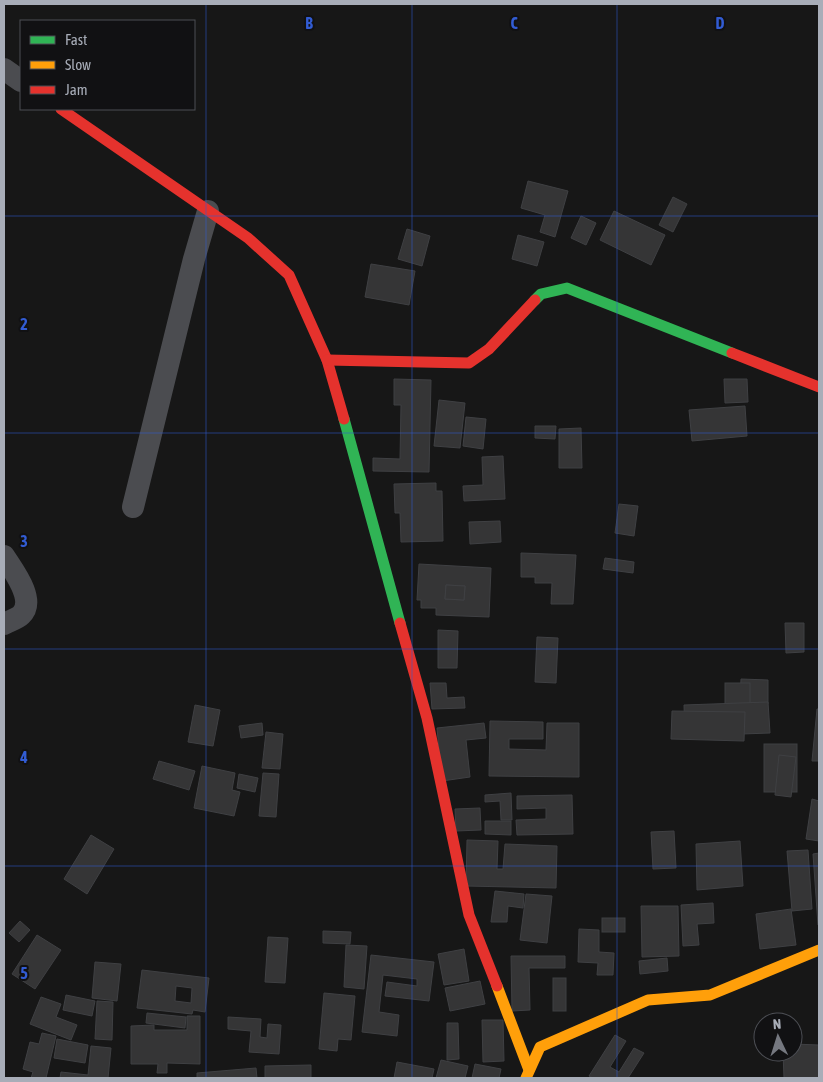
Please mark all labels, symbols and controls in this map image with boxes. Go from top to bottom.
text: B [305,14,313,32]
text: C [510,14,518,32]
text: D [716,14,725,32]
legend [20,20,195,110]
text: Fast [65,31,87,48]
text: Slow [65,56,91,73]
text: Jam [65,81,88,98]
text: 2 [20,315,28,333]
text: 3 [20,532,28,550]
text: 4 [19,748,28,766]
text: 5 [20,964,28,982]
north arrow [753,1012,803,1062]
text: N [772,1016,782,1032]

